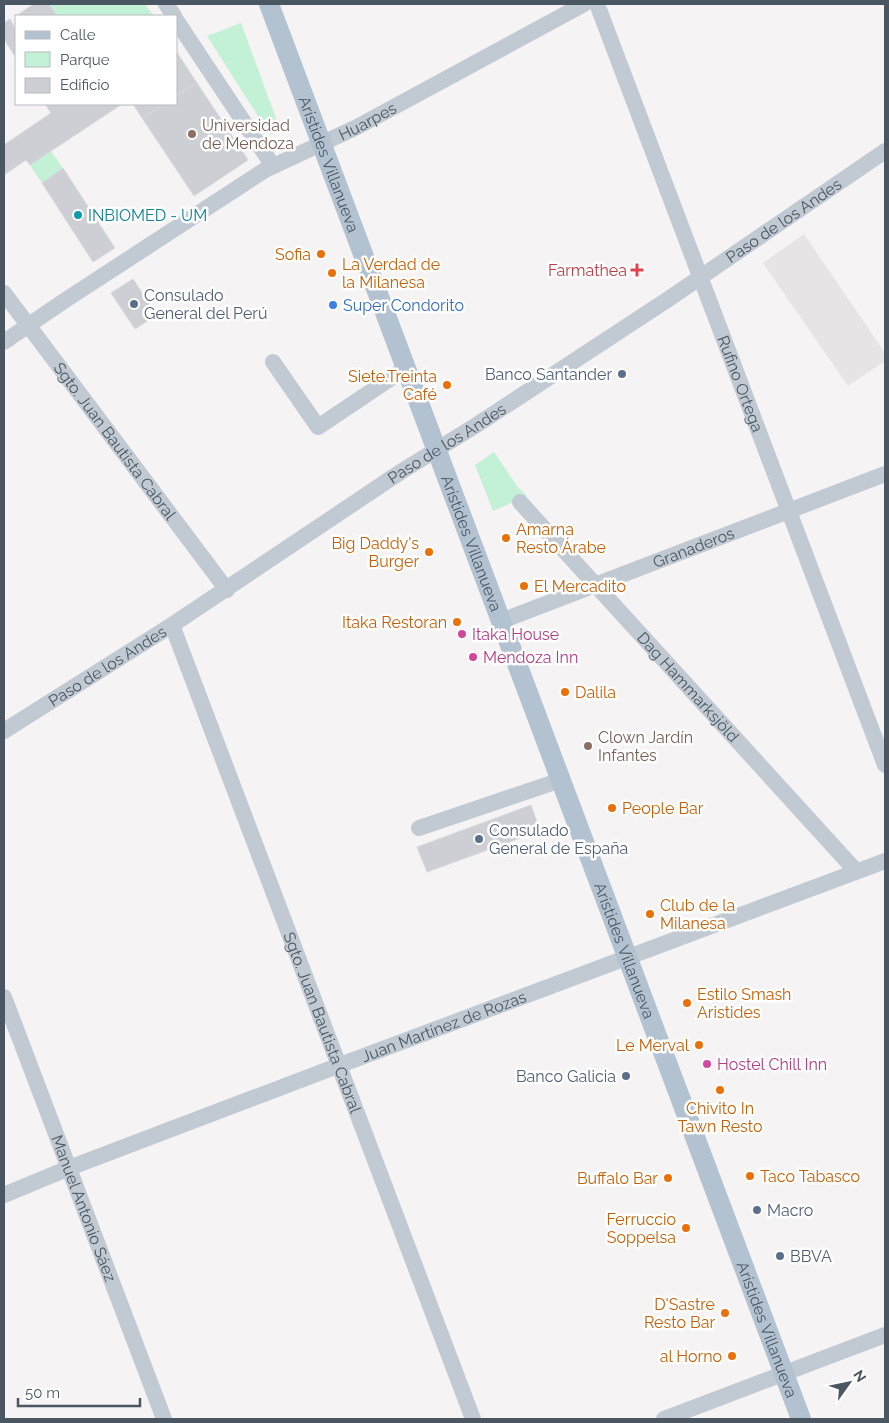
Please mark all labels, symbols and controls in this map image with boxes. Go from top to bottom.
legend [15,15,178,105]
text: Calle [60,26,96,44]
text: Parque [60,51,110,69]
text: Edificio [60,76,110,94]
street label: Arístides Villanueva [294,93,363,235]
street label: Huarpes [336,98,400,144]
place label: Universidad de Mendoza [202,116,294,153]
marker: Universidad de Mendoza [186,128,198,140]
street label: Paso de los Andes [722,174,845,267]
place label: INBIOMED - UM [88,206,207,225]
marker: INBIOMED - UM [72,209,84,221]
place label: Sofia [275,245,311,264]
marker: Sofia [315,248,327,260]
place label: La Verdad de la Milanesa [342,255,440,292]
place label: Farmathea [548,261,627,280]
marker: Farmathea [631,264,643,276]
marker: La Verdad de la Milanesa [326,267,338,279]
place label: Consulado General del Perú [144,286,267,323]
place label: Super Condorito [343,296,464,315]
marker: Consulado General del Perú [128,298,140,310]
marker: Super Condorito [327,299,339,311]
street label: Rufino Ortega [713,333,767,435]
street label: Sgto. Juan Bautista Cabral [49,359,180,524]
place label: Banco Santander [485,365,612,384]
place label: Siete.Treinta Café [348,367,437,404]
marker: Banco Santander [616,368,628,380]
marker: Siete.Treinta Café [441,379,453,391]
street label: Paso de los Andes [384,399,510,488]
street label: Arístides Villanueva [437,473,505,614]
place label: Amarna Resto Árabe [516,520,606,557]
street label: Granaderos [650,524,737,572]
marker: Amarna Resto Árabe [500,532,512,544]
place label: Big Daddy's Burger [331,534,419,571]
marker: Big Daddy's Burger [423,546,435,558]
place label: El Mercadito [534,577,626,596]
marker: El Mercadito [518,580,530,592]
place label: Itaka Restoran [342,613,447,632]
marker: Itaka Restoran [451,616,463,628]
street label: Paso de los Andes [45,622,170,711]
place label: Itaka House [472,625,559,644]
marker: Itaka House [456,628,468,640]
street label: Dag Hammarksjöld [633,628,743,746]
place label: Mendoza Inn [483,648,578,667]
marker: Mendoza Inn [467,651,479,663]
place label: Dalila [575,683,616,702]
marker: Dalila [559,686,571,698]
place label: Clown Jardín Infantes [598,728,693,765]
marker: Clown Jardín Infantes [582,740,594,752]
place label: People Bar [622,799,704,818]
marker: People Bar [606,802,618,814]
place label: Consulado General de España [489,821,628,858]
marker: Consulado General de España [473,833,485,845]
street label: Arístides Villanueva [590,880,659,1021]
place label: Club de la Milanesa [660,896,735,933]
marker: Club de la Milanesa [644,908,656,920]
street label: Sgto. Juan Bautista Cabral [279,929,365,1116]
place label: Estilo Smash Aristides [697,985,791,1022]
street label: Juan Martínez de Rozas [359,987,529,1066]
marker: Estilo Smash Aristides [681,997,693,1009]
place label: Le Merval [616,1036,690,1055]
marker: Le Merval [693,1039,705,1051]
place label: Hostel Chill Inn [717,1055,827,1074]
marker: Hostel Chill Inn [701,1058,713,1070]
place label: Banco Galicia [516,1067,616,1086]
marker: Banco Galicia [620,1070,632,1082]
marker: Chivito In Tawn Resto [714,1084,726,1096]
place label: Chivito In Tawn Resto [677,1099,763,1136]
street label: Manuel Antonio Sáez [47,1133,120,1285]
place label: Taco Tabasco [760,1167,860,1186]
place label: Buffalo Bar [577,1169,658,1188]
marker: Taco Tabasco [744,1170,756,1182]
marker: Buffalo Bar [662,1172,674,1184]
place label: Macro [767,1201,813,1220]
marker: Macro [751,1204,763,1216]
place label: Ferruccio Soppelsa [606,1210,676,1247]
marker: Ferruccio Soppelsa [680,1222,692,1234]
place label: BBVA [790,1247,832,1266]
marker: BBVA [774,1250,786,1262]
street label: Arístides Villanueva [733,1259,801,1400]
place label: D'Sastre Resto Bar [644,1295,715,1332]
marker: D'Sastre Resto Bar [719,1307,731,1319]
place label: al Horno [660,1347,722,1366]
marker: al Horno [726,1350,738,1362]
north arrow [824,1358,874,1408]
text: N [850,1367,870,1385]
scale bar [18,1376,140,1408]
text: 50 m [25,1384,60,1402]

